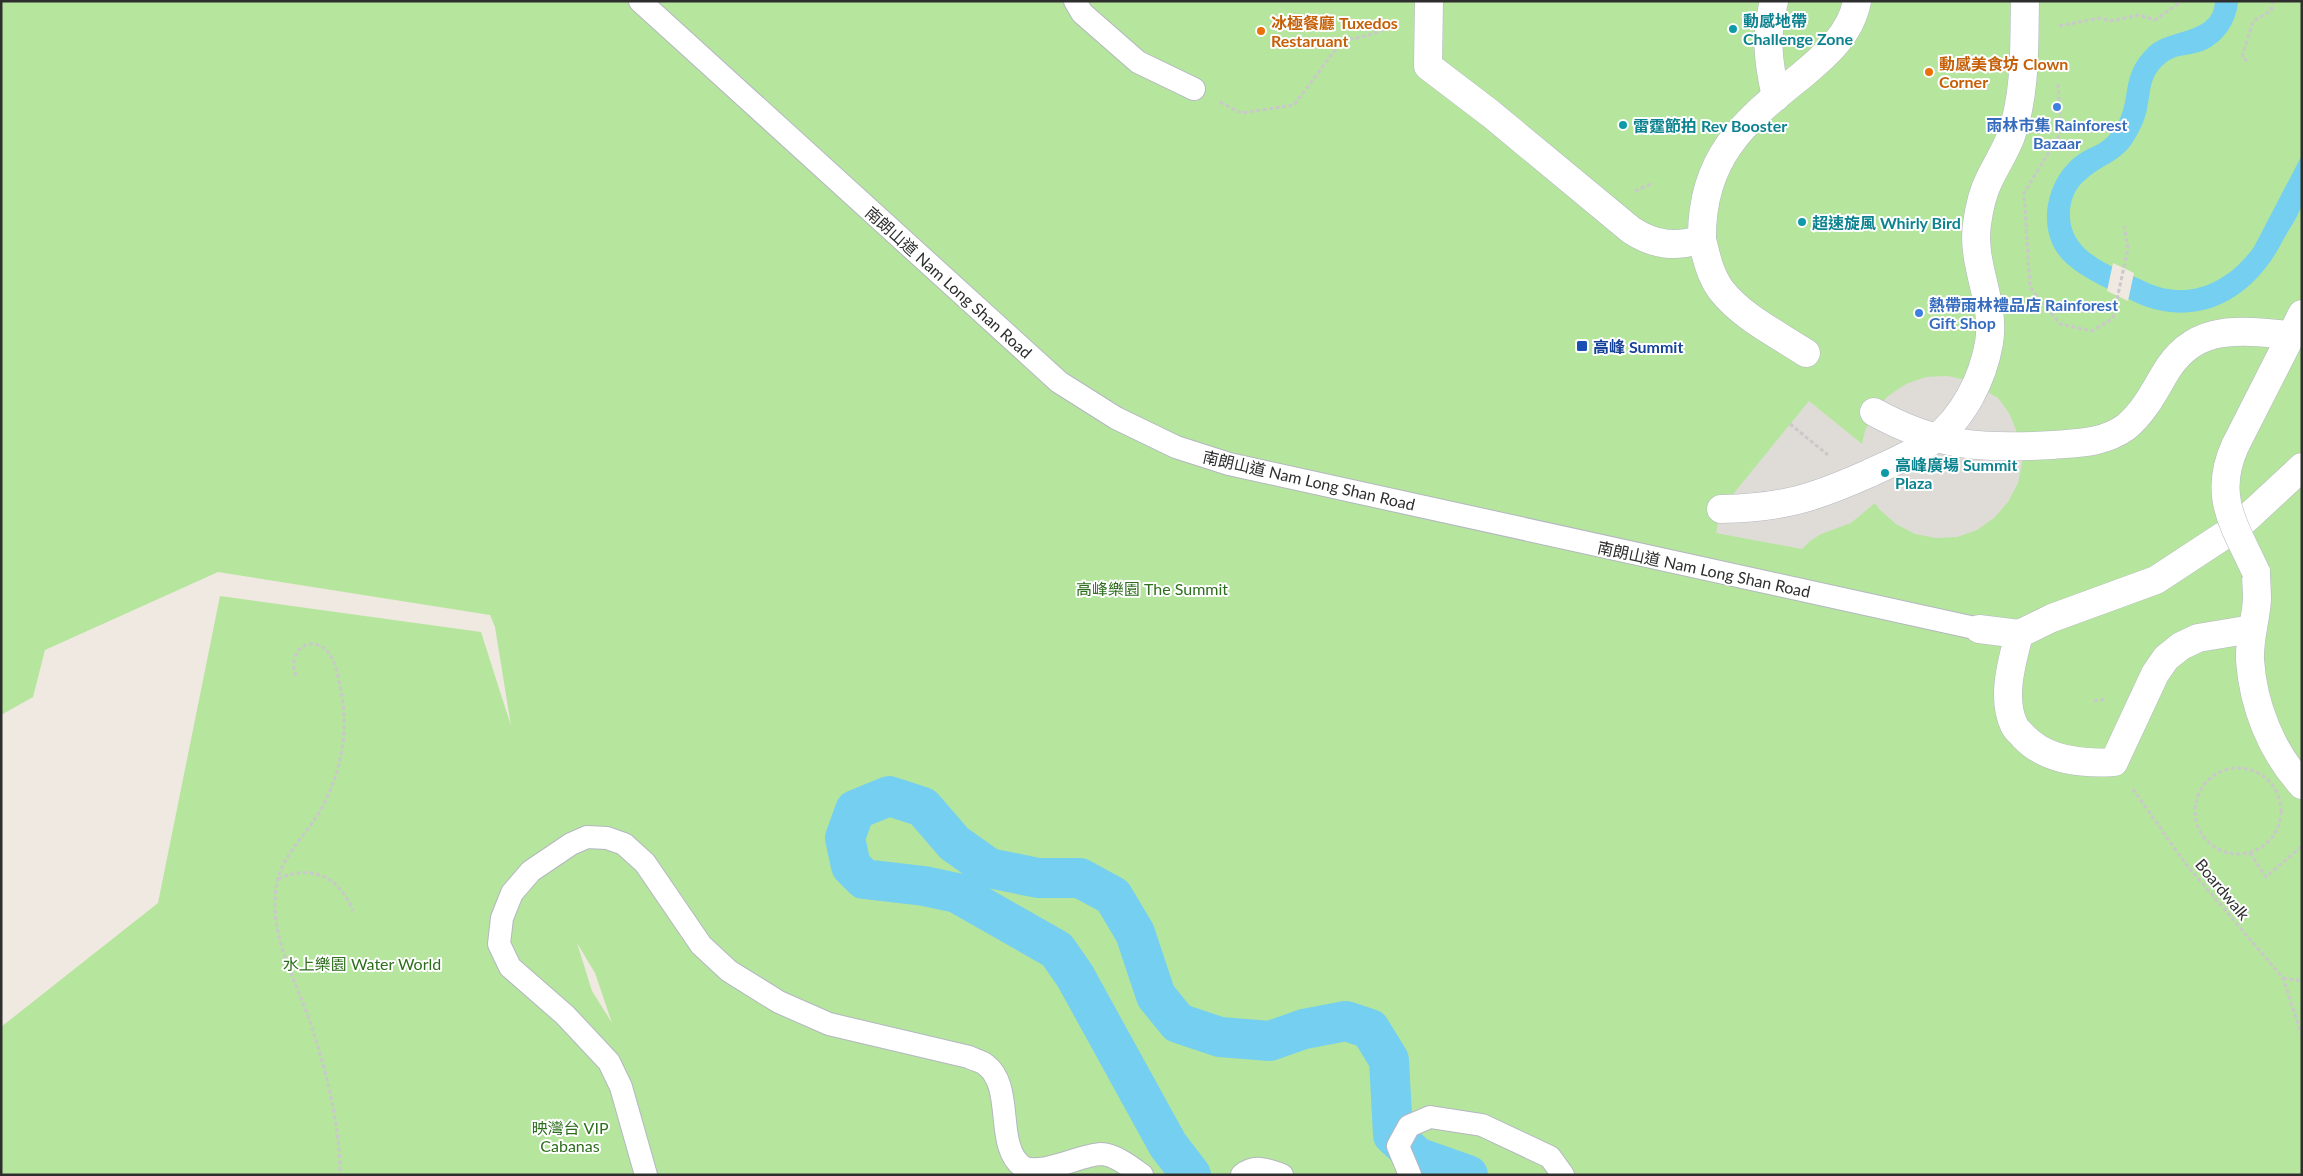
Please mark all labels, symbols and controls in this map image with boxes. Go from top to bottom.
place label: 動感地帶 Challenge Zone [1743,11,1854,48]
place label: 冰極餐廳 Tuxedos Restaruant [1271,13,1398,50]
marker: 動感地帶 Challenge Zone [1727,23,1739,35]
marker: 冰極餐廳 Tuxedos Restaruant [1255,25,1267,37]
place label: 動感美食坊 Clown Corner [1939,54,2068,91]
marker: 動感美食坊 Clown Corner [1923,66,1935,78]
marker: 雨林市集 Rainforest Bazaar [2051,101,2063,113]
place label: 雨林市集 Rainforest Bazaar [1986,115,2128,152]
place label: 雷霆節拍 Rev Booster [1633,116,1787,135]
marker: 雷霆節拍 Rev Booster [1617,119,1629,131]
street label: 南朗山道 Nam Long Shan Road [862,202,1036,362]
place label: 超速旋風 Whirly Bird [1812,213,1961,232]
marker: 超速旋風 Whirly Bird [1796,216,1808,228]
place label: 熱帶雨林禮品店 Rainforest Gift Shop [1929,295,2118,332]
marker: 熱帶雨林禮品店 Rainforest Gift Shop [1913,307,1925,319]
place label: 高峰 Summit [1593,337,1683,356]
marker: 高峰 Summit [1575,339,1589,353]
street label: 南朗山道 Nam Long Shan Road [1201,446,1417,514]
place label: 高峰廣場 Summit Plaza [1895,455,2017,492]
marker: 高峰廣場 Summit Plaza [1879,467,1891,479]
street label: 南朗山道 Nam Long Shan Road [1596,537,1812,601]
park label: 高峰樂園 The Summit [1076,579,1228,598]
street label: Boardwalk [2192,855,2255,924]
park label: 水上樂園 Water World [283,954,441,973]
park label: 映灣台 VIP Cabanas [531,1118,609,1155]

